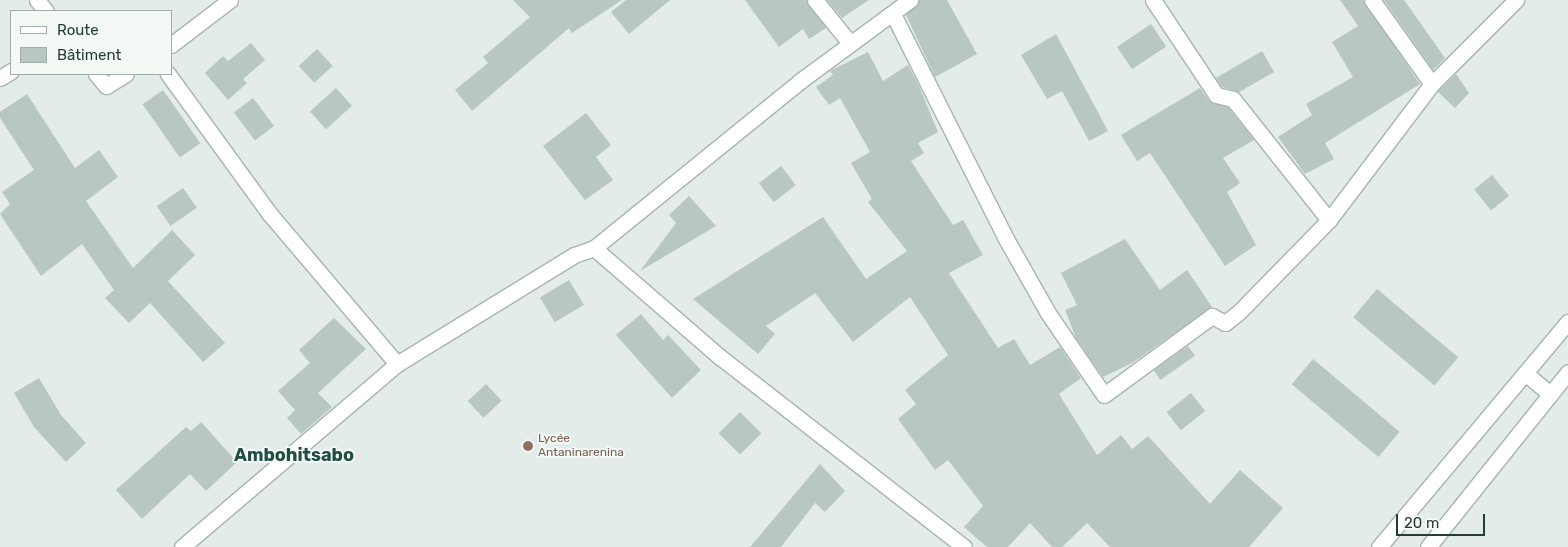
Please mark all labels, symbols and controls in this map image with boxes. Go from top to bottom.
legend [10,10,172,75]
text: Route [57,21,99,39]
text: Bâtiment [57,46,121,64]
place label: Lycée Antaninarenina [538,432,624,460]
marker: Lycée Antaninarenina [522,440,534,452]
district label: Ambohitsabo [234,444,354,466]
scale bar [1398,504,1487,536]
text: 20 m [1404,514,1439,532]

